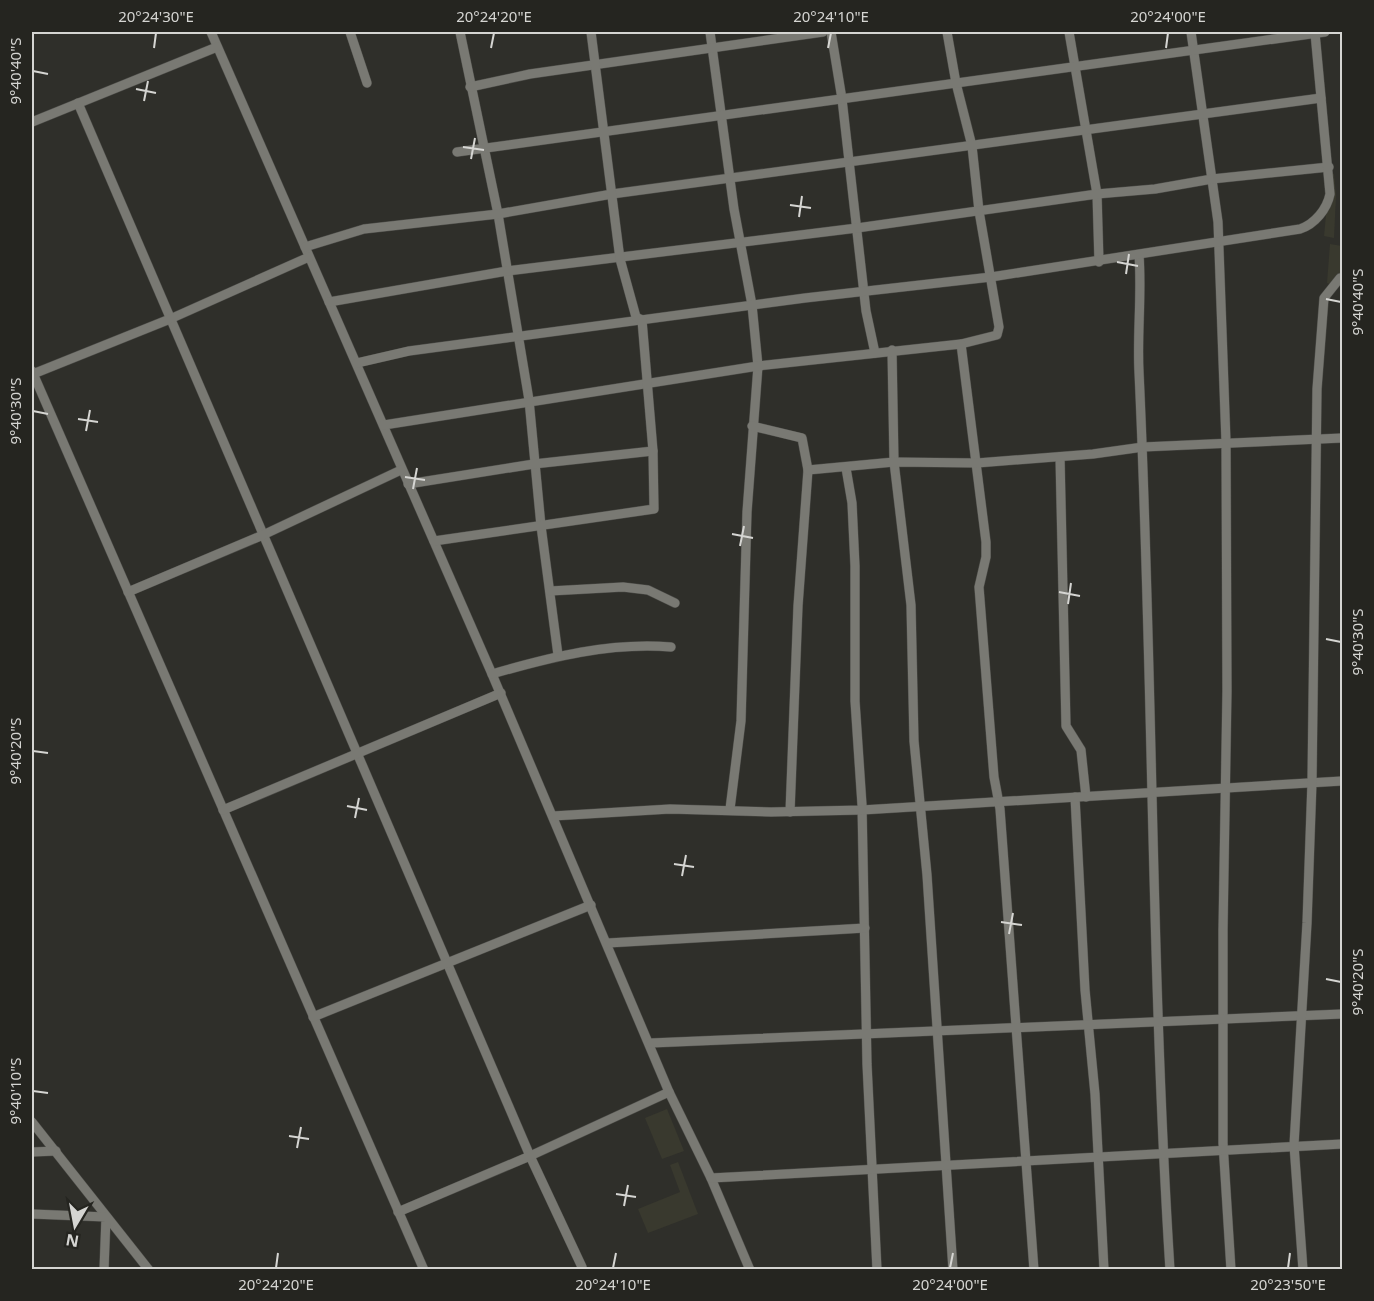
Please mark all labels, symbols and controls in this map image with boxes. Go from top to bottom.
text: 20°24'30"E [118,6,194,26]
text: 20°24'20"E [456,6,532,26]
text: 20°24'10"E [793,6,869,26]
text: 20°24'00"E [1130,6,1206,26]
text: 9°40'40"S [5,37,25,105]
text: 9°40'40"S [1347,268,1367,336]
text: 9°40'30"S [5,377,25,445]
text: 9°40'30"S [1347,608,1367,676]
text: 9°40'20"S [5,717,25,785]
text: 9°40'20"S [1347,948,1367,1016]
text: 9°40'10"S [5,1057,25,1125]
north arrow [45,1196,105,1256]
text: N [64,1229,81,1253]
text: 20°24'20"E [238,1274,314,1294]
text: 20°24'10"E [575,1274,651,1294]
text: 20°24'00"E [912,1274,988,1294]
text: 20°23'50"E [1250,1274,1326,1294]

